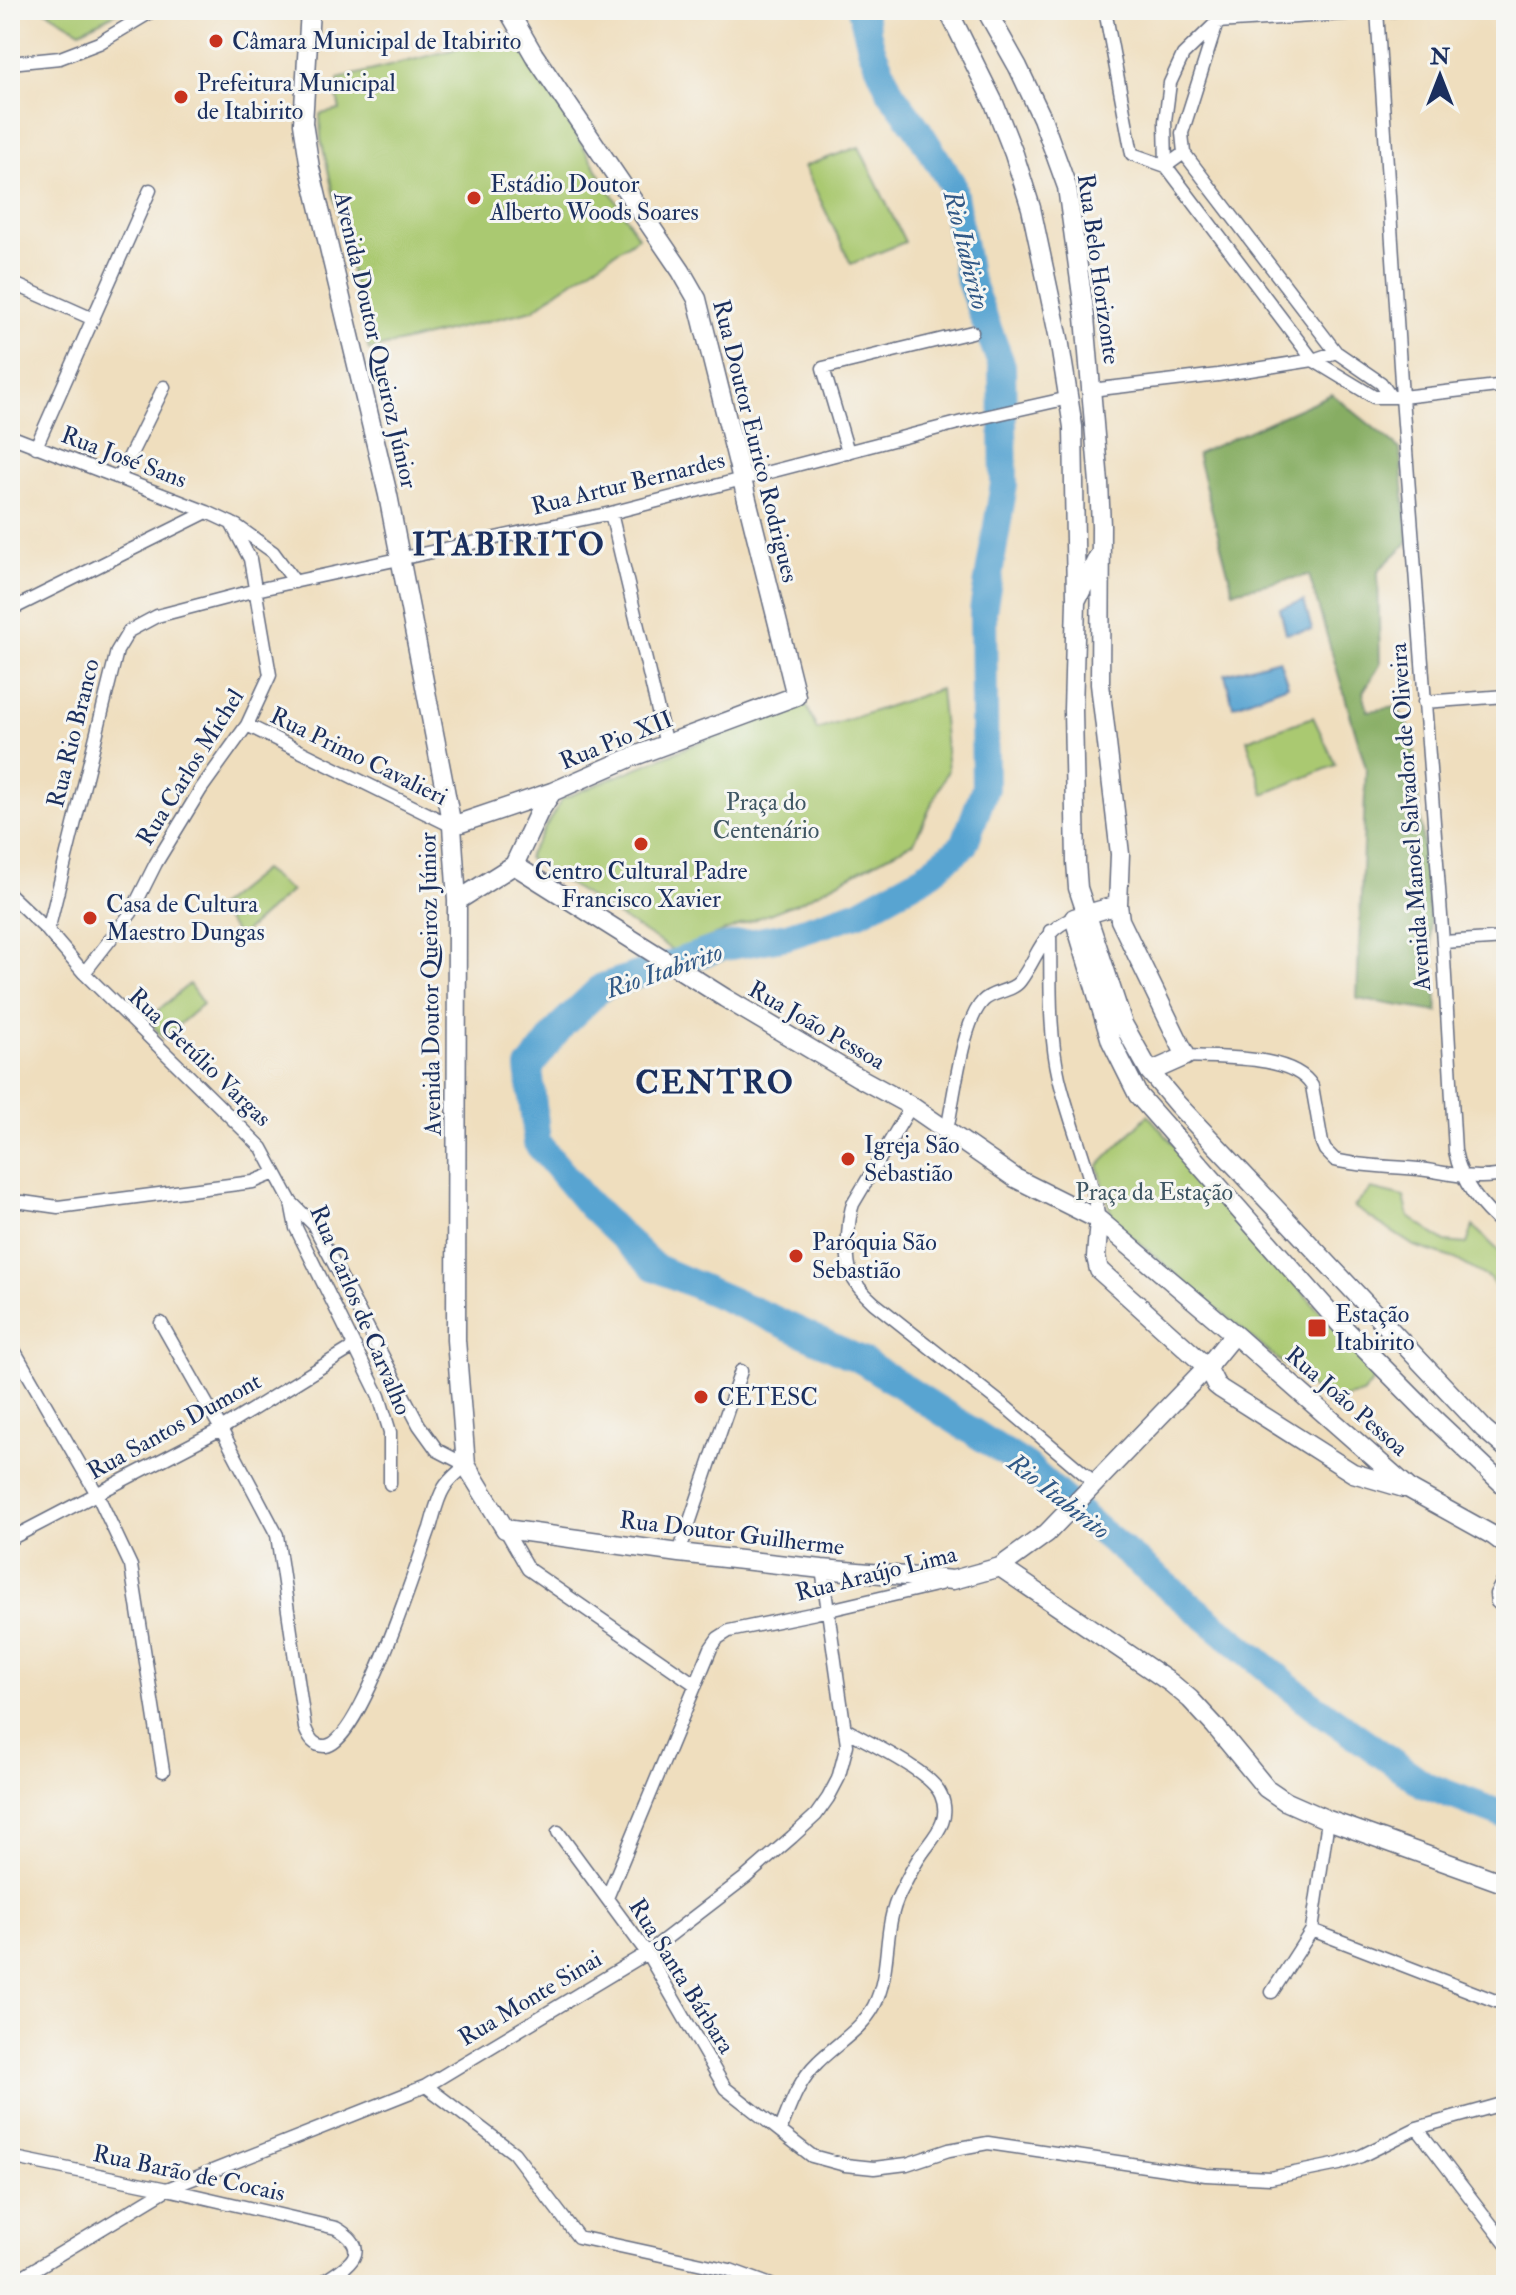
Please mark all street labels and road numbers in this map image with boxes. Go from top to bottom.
street label: Rua Belo Horizonte [1070,172,1127,366]
street label: Avenida Doutor Queiroz Júnior [326,188,425,492]
street label: Rua Doutor Eurico Rodrigues [705,296,806,586]
street label: Rua José Sans [57,419,191,496]
street label: Rua Artur Bernardes [528,444,728,523]
street label: Avenida Manoel Salvador de Oliveira [1383,641,1438,993]
street label: Rua Rio Branco [40,656,107,811]
street label: Rua Carlos Michel [130,683,251,851]
street label: Rua Primo Cavalieri [265,700,453,813]
street label: Rua Pio XII [555,704,677,777]
street label: Avenida Doutor Queiroz Júnior [412,832,449,1137]
street label: Rua João Pessoa [743,974,892,1078]
street label: Rua Getúlio Vargas [122,981,278,1134]
street label: Rua Carlos de Carvalho [302,1201,419,1420]
street label: Rua João Pessoa [1279,1340,1415,1464]
street label: Rua Santos Dumont [82,1366,267,1487]
street label: Rua Doutor Guilherme [618,1504,846,1563]
street label: Rua Araújo Lima [792,1538,961,1609]
street label: Rua Santa Bárbara [621,1893,742,2061]
street label: Rua Monte Sinai [453,1943,608,2053]
street label: Rua Barão de Cocais [90,2138,288,2209]

